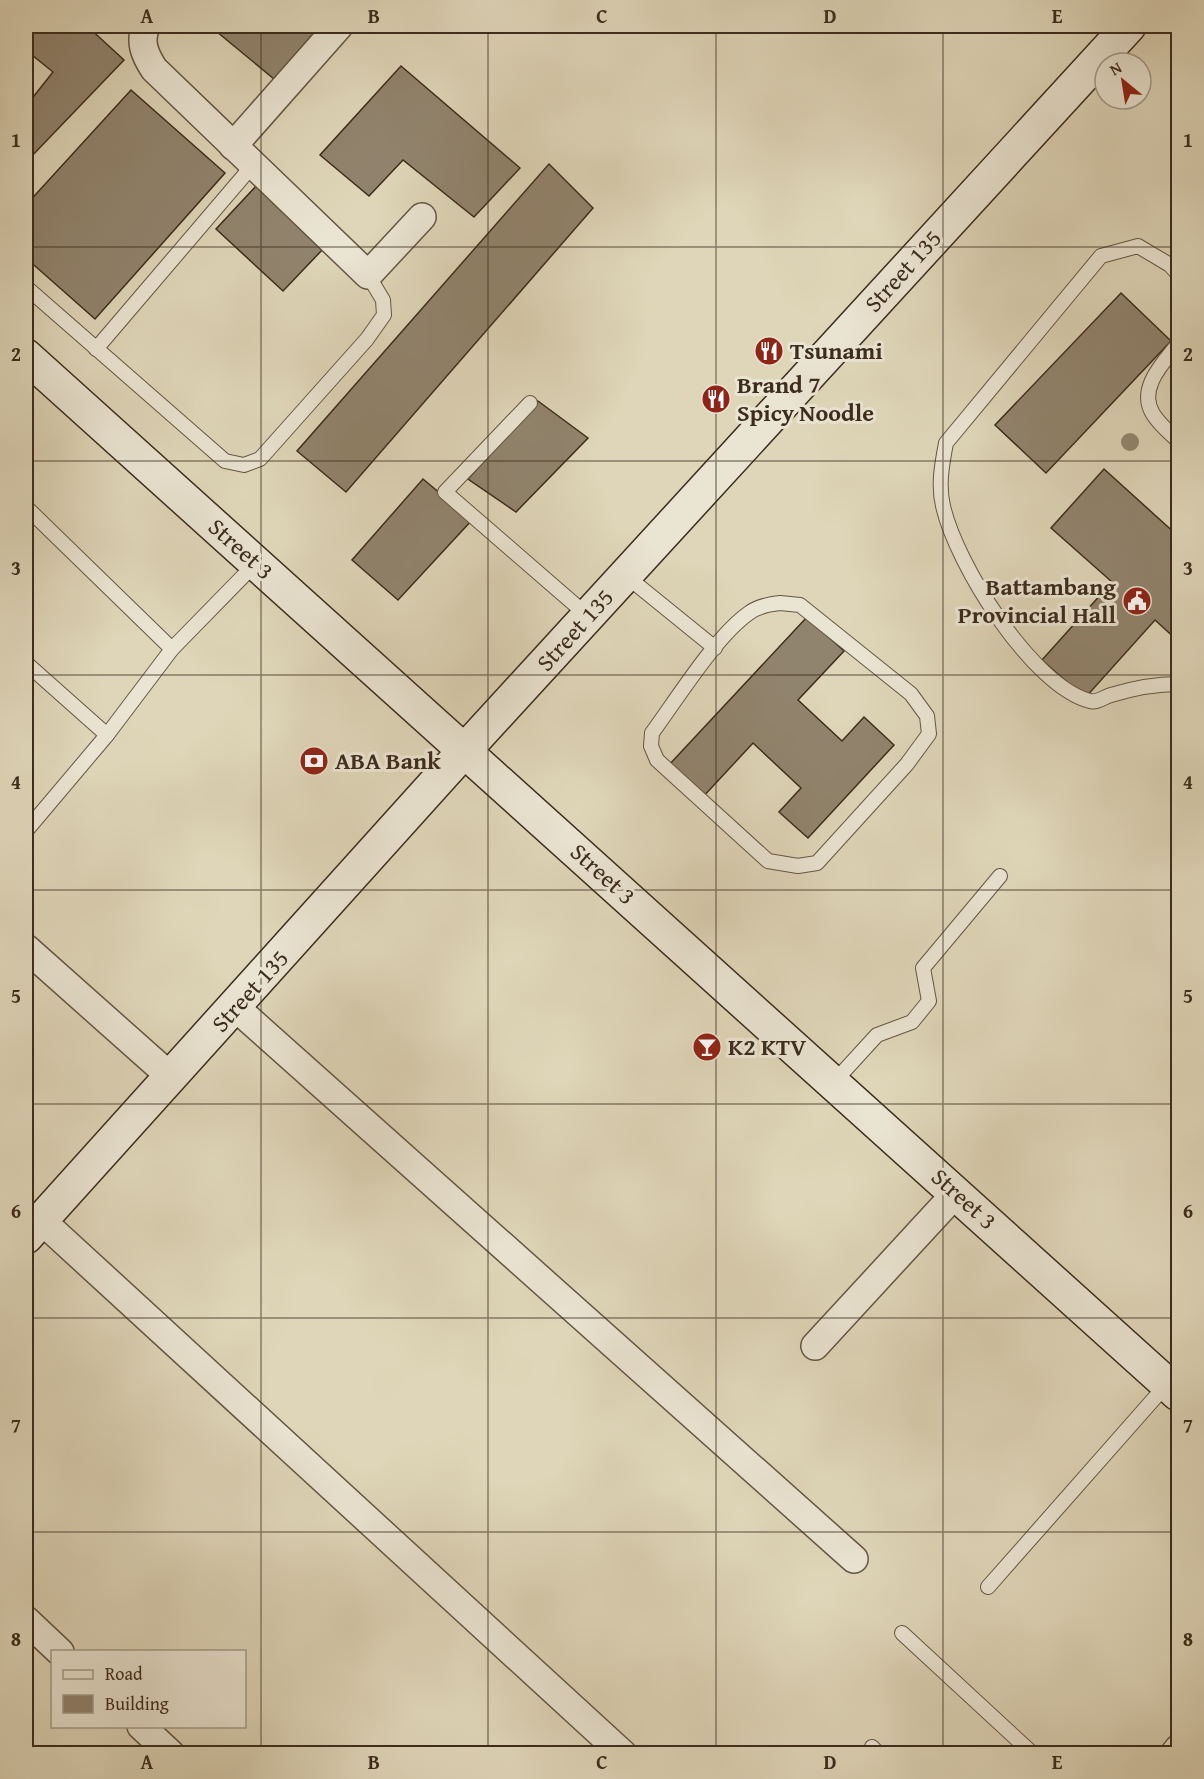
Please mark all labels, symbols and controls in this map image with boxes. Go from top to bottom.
text: A [141,1,154,30]
text: B [368,1,380,30]
text: C [596,1,608,30]
text: D [823,1,837,30]
text: E [1052,1,1063,30]
north arrow [1093,51,1153,111]
text: N [1105,55,1126,81]
text: 1 [11,125,21,154]
text: 1 [1183,125,1193,154]
street label: Street 135 [856,222,949,320]
place label: Tsunami [790,333,883,368]
restaurant icon: Tsunami [753,335,785,367]
text: 2 [11,339,21,368]
text: 2 [1183,339,1193,368]
place label: Brand 7 Spicy Noodle [737,367,874,430]
restaurant icon: Brand 7 Spicy Noodle [700,383,732,415]
street label: Street 3 [201,510,282,588]
text: 3 [11,553,21,582]
text: 3 [1183,553,1193,582]
place label: Battambang Provincial Hall [958,569,1117,632]
street label: Street 135 [528,581,621,679]
public building icon: Battambang Provincial Hall [1121,585,1153,617]
place label: ABA Bank [335,743,441,778]
bank icon: ABA Bank [298,745,330,777]
text: 4 [11,767,21,796]
text: 4 [1183,767,1193,796]
street label: Street 3 [563,835,644,913]
street label: Street 135 [203,942,296,1040]
text: 5 [11,981,21,1010]
text: 5 [1183,981,1193,1010]
place label: K2 KTV [728,1029,806,1064]
bar icon: K2 KTV [691,1031,723,1063]
street label: Street 3 [924,1160,1005,1238]
text: 6 [11,1196,21,1225]
text: 6 [1183,1196,1193,1225]
text: 7 [11,1410,21,1439]
text: 7 [1183,1410,1193,1439]
text: 8 [11,1624,21,1653]
text: 8 [1183,1624,1193,1653]
legend [51,1650,246,1728]
text: Road [105,1660,143,1687]
text: Building [105,1690,169,1717]
text: A [141,1747,154,1776]
text: B [368,1747,380,1776]
text: C [596,1747,608,1776]
text: D [823,1747,837,1776]
text: E [1052,1747,1063,1776]

